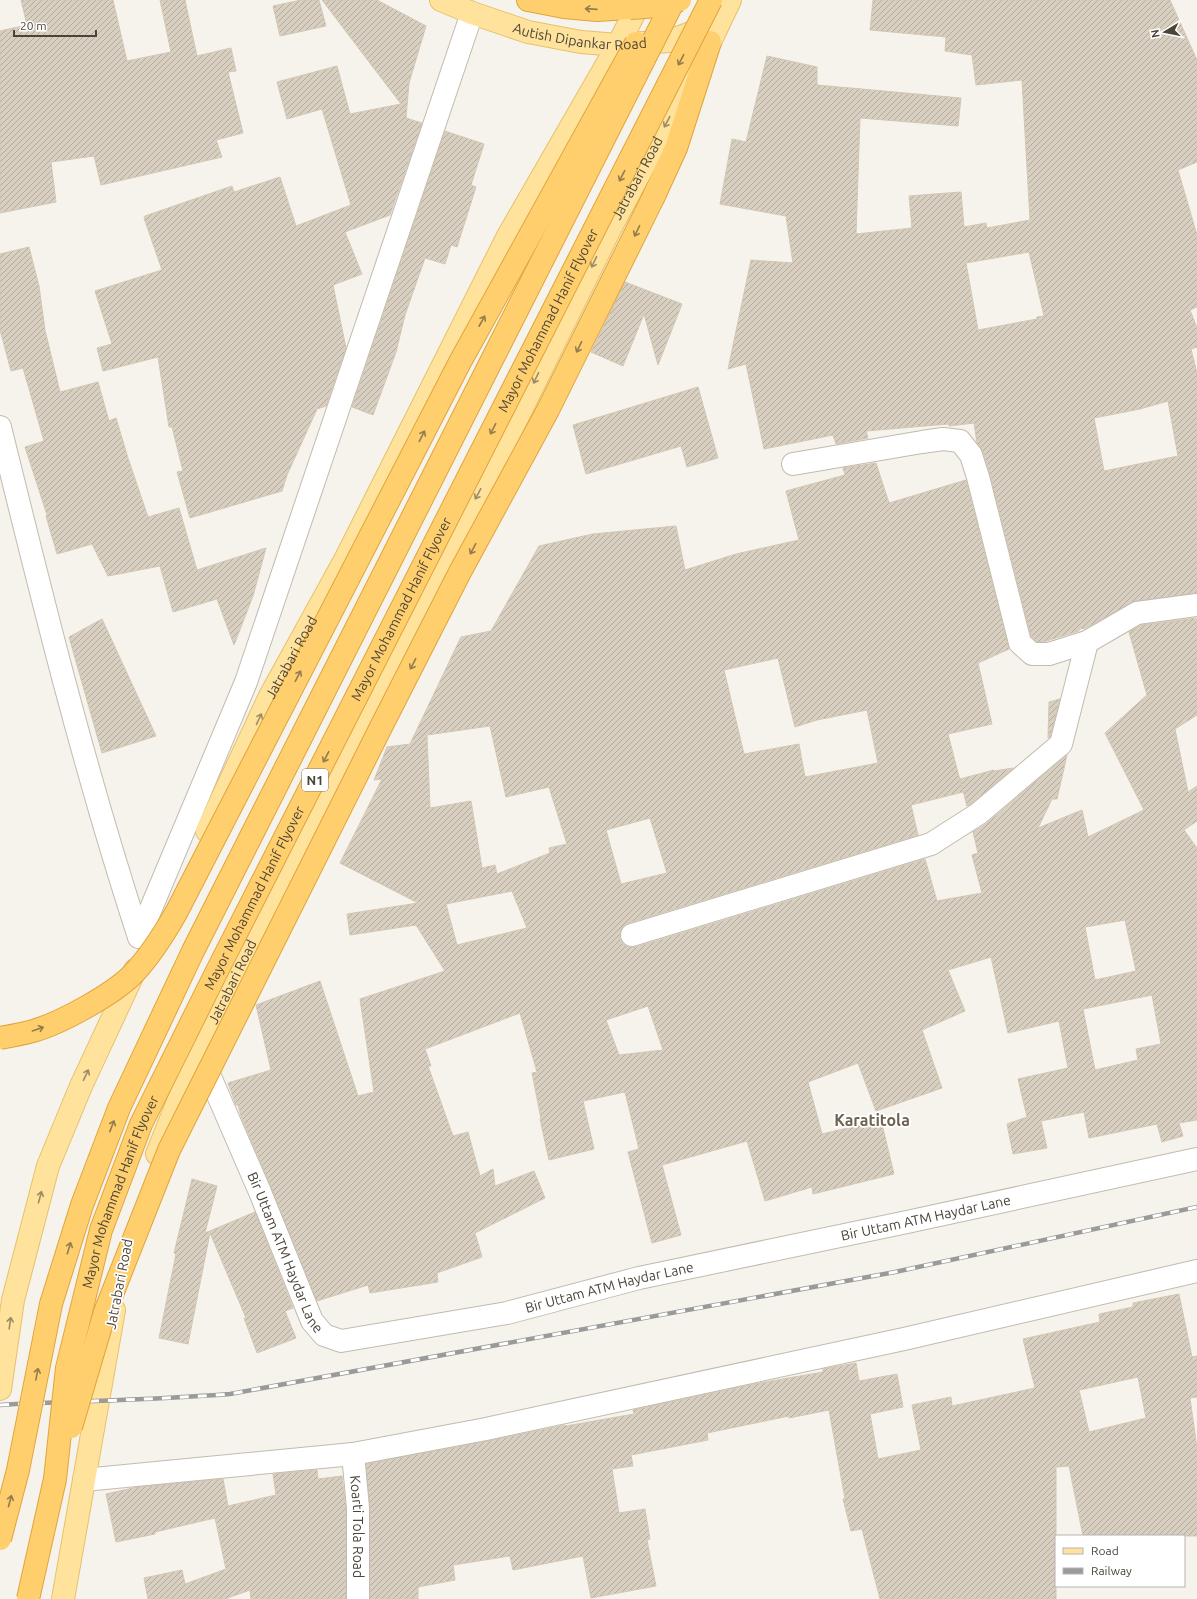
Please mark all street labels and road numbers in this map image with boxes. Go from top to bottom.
street label: Autish Dipankar Road [511,20,647,53]
street label: Jatrabari Road [608,134,666,222]
street label: Mayor Mohammad Hanif Flyover [495,225,602,415]
street label: Mayor Mohammad Hanif Flyover [348,514,455,704]
street label: Jatrabari Road [262,613,320,701]
road number: N1 [302,769,328,791]
street label: Mayor Mohammad Hanif Flyover [201,803,308,992]
street label: Jatrabari Road [205,937,260,1027]
street label: Mayor Mohammad Hanif Flyover [79,1092,162,1290]
street label: Bir Uttam ATM Haydar Lane [244,1169,327,1336]
street label: Bir Uttam ATM Haydar Lane [839,1192,1012,1244]
street label: Jatrabari Road [102,1237,136,1331]
street label: Bir Uttam ATM Haydar Lane [523,1259,695,1316]
street label: Koarti Tola Road [347,1475,366,1578]

